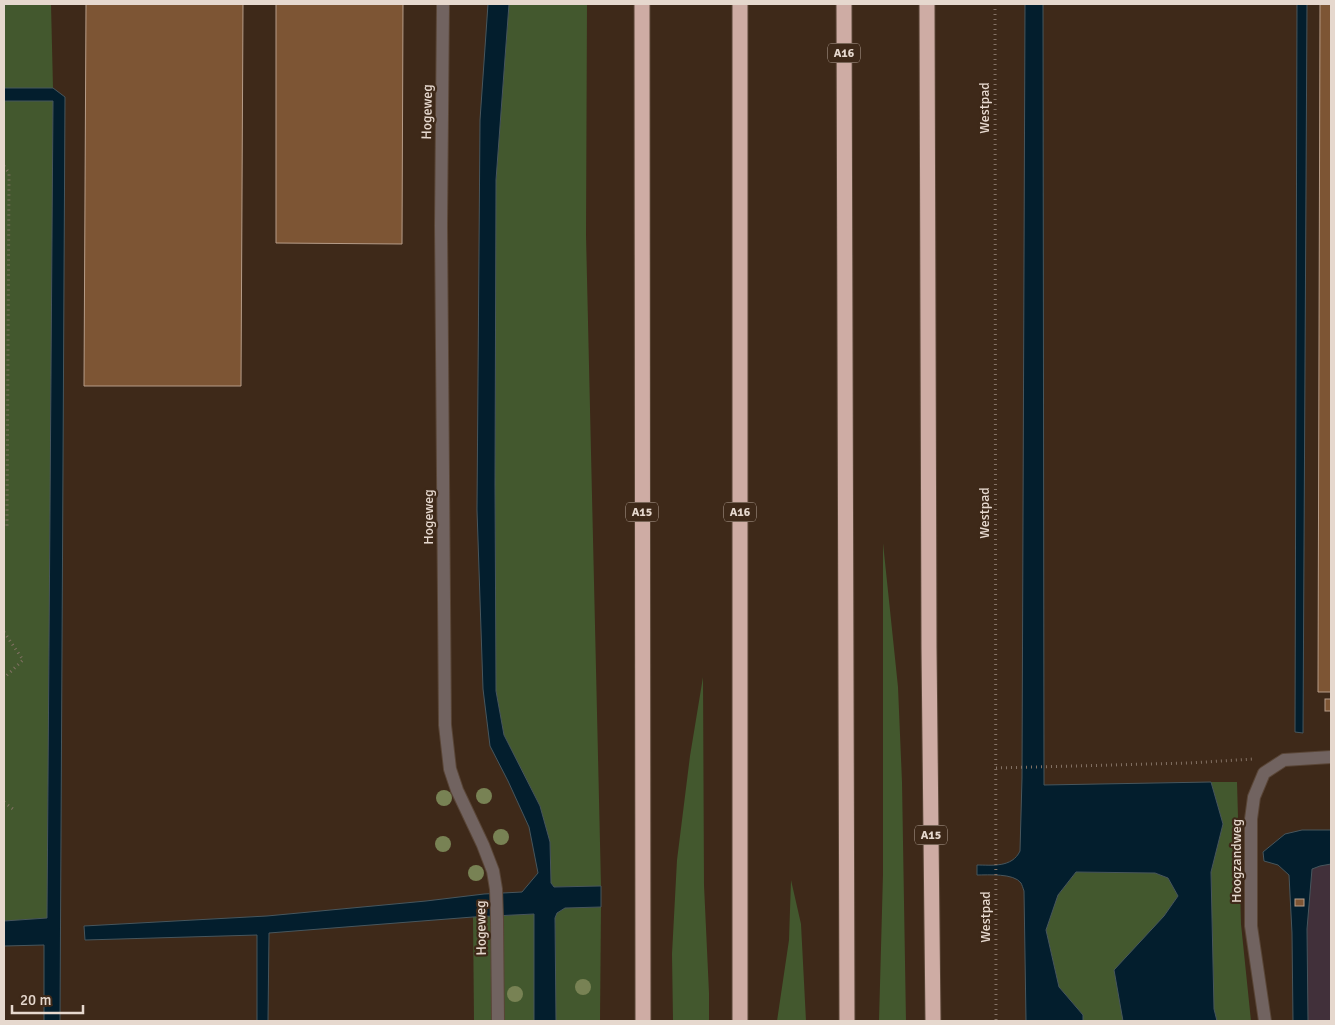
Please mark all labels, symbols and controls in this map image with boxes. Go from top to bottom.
road number: A16 [828,44,860,62]
street label: Westpad [976,82,993,134]
street label: Hogeweg [418,84,436,140]
street label: Westpad [976,487,993,539]
street label: Hogeweg [420,489,437,545]
road number: A15 [626,502,658,522]
road number: A16 [724,502,756,522]
street label: Hoogzandweg [1228,819,1245,903]
road number: A15 [915,826,947,844]
street label: Westpad [977,891,994,943]
street label: Hogeweg [472,900,490,956]
scale bar [12,982,84,1014]
text: 20 m [20,991,51,1009]

